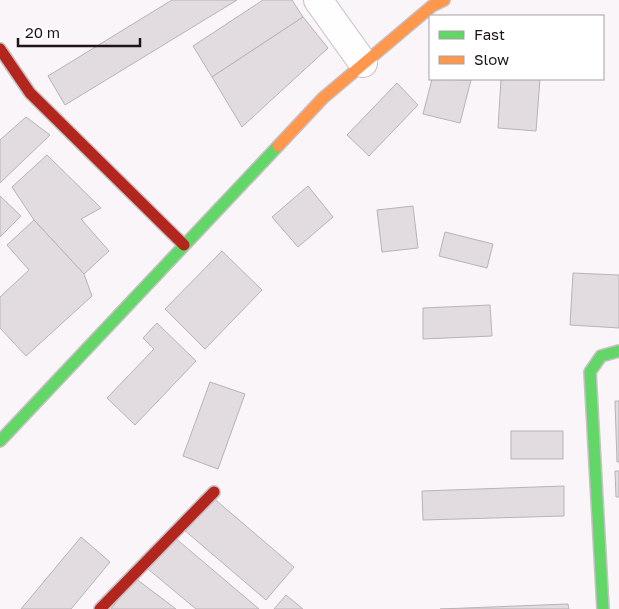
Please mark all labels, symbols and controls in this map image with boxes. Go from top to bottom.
scale bar [18,15,140,47]
legend [429,15,604,80]
text: 20 m [25,23,60,41]
text: Fast [474,25,505,43]
text: Slow [474,50,509,68]

